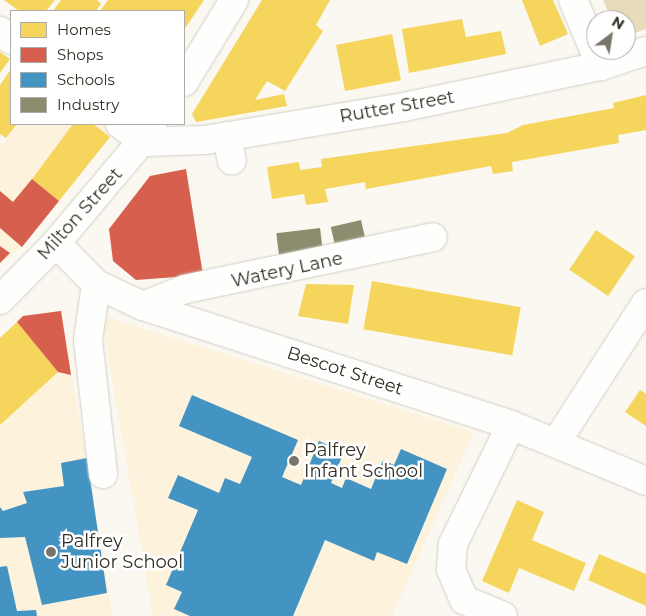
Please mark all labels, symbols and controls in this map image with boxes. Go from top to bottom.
legend [10,10,185,125]
north arrow [586,10,636,60]
text: N [609,12,628,34]
text: Homes [57,20,111,39]
text: Shops [57,45,103,64]
text: Schools [57,70,115,89]
street label: Rutter Street [338,86,456,128]
text: Industry [57,95,119,114]
street label: Milton Street [33,164,127,264]
street label: Watery Lane [229,248,345,292]
street label: Bescot Street [284,342,406,400]
place label: Palfrey Infant School [304,440,423,482]
marker: Palfrey Infant School [288,455,300,467]
place label: Palfrey Junior School [61,531,183,574]
marker: Palfrey Junior School [45,546,57,558]

